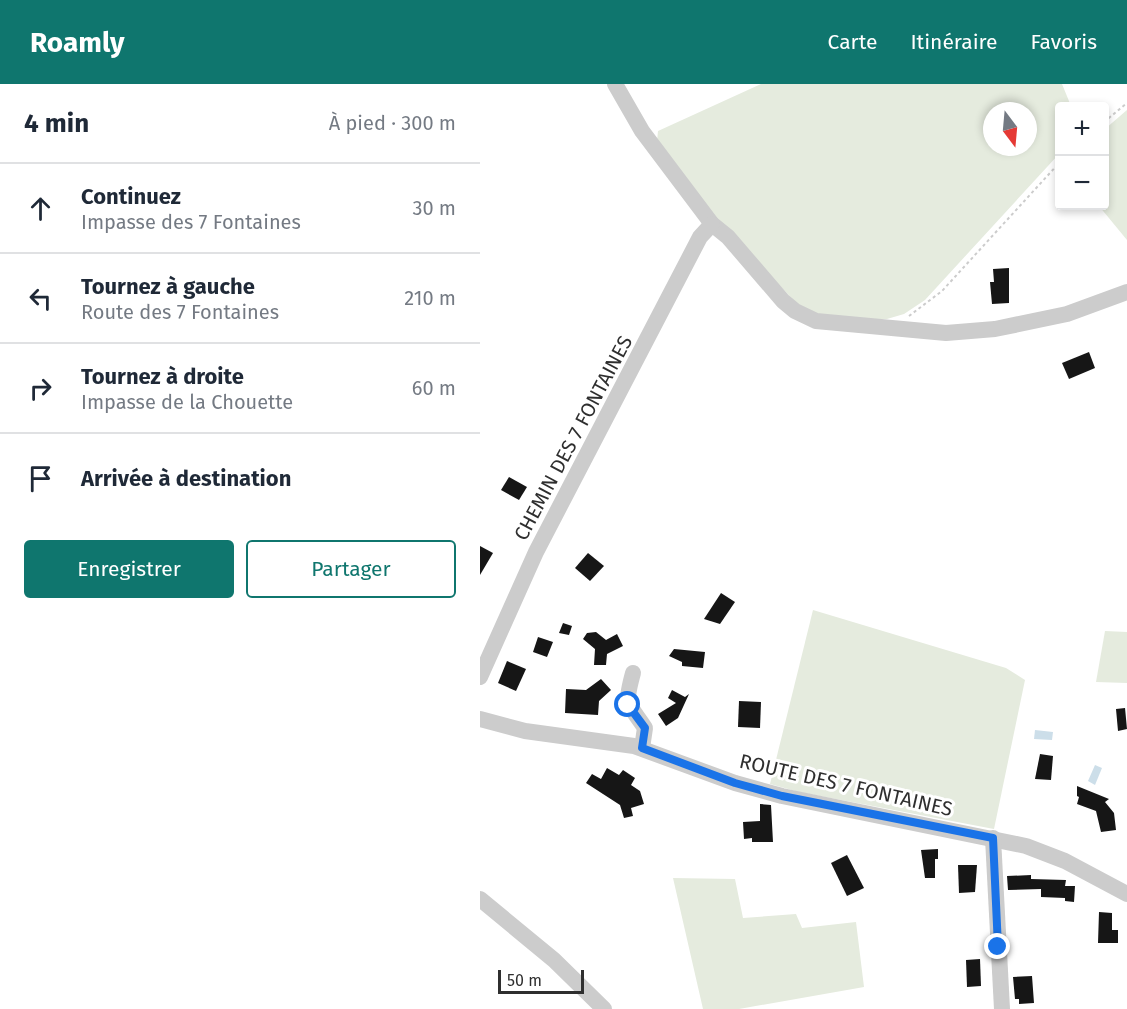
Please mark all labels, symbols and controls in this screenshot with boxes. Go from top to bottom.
text: Roamly [30,26,124,59]
text: Carte [828,29,877,55]
text: Itinéraire [910,29,997,55]
text: Favoris [1030,29,1097,55]
north arrow [983,102,1037,156]
map controls [1055,102,1109,210]
button: + [1055,102,1109,156]
text: 4 min [24,108,89,139]
text: À pied · 300 m [329,111,456,135]
button: − [1055,156,1109,210]
text: Continuez [81,183,181,210]
icon: ahead [24,192,57,225]
text: 30 m [412,196,456,220]
text: Impasse des 7 Fontaines [81,210,301,234]
text: Tournez à gauche [81,273,255,300]
icon: left [24,282,57,315]
text: 210 m [404,286,456,310]
text: Route des 7 Fontaines [81,300,279,324]
street label: CHEMIN DES 7 FONTAINES [509,331,637,544]
text: Tournez à droite [81,363,244,390]
icon: right [24,372,57,405]
text: 60 m [412,376,456,400]
text: Impasse de la Chouette [81,390,293,414]
icon: arrive [24,462,57,495]
text: Arrivée à destination [81,465,291,492]
button: Enregistrer [24,540,234,598]
button: Partager [246,540,456,598]
route start [614,691,640,717]
street label: ROUTE DES 7 FONTAINES [737,749,955,821]
route end [984,933,1010,959]
scale bar [498,967,584,994]
text: 50 m [507,971,542,990]

